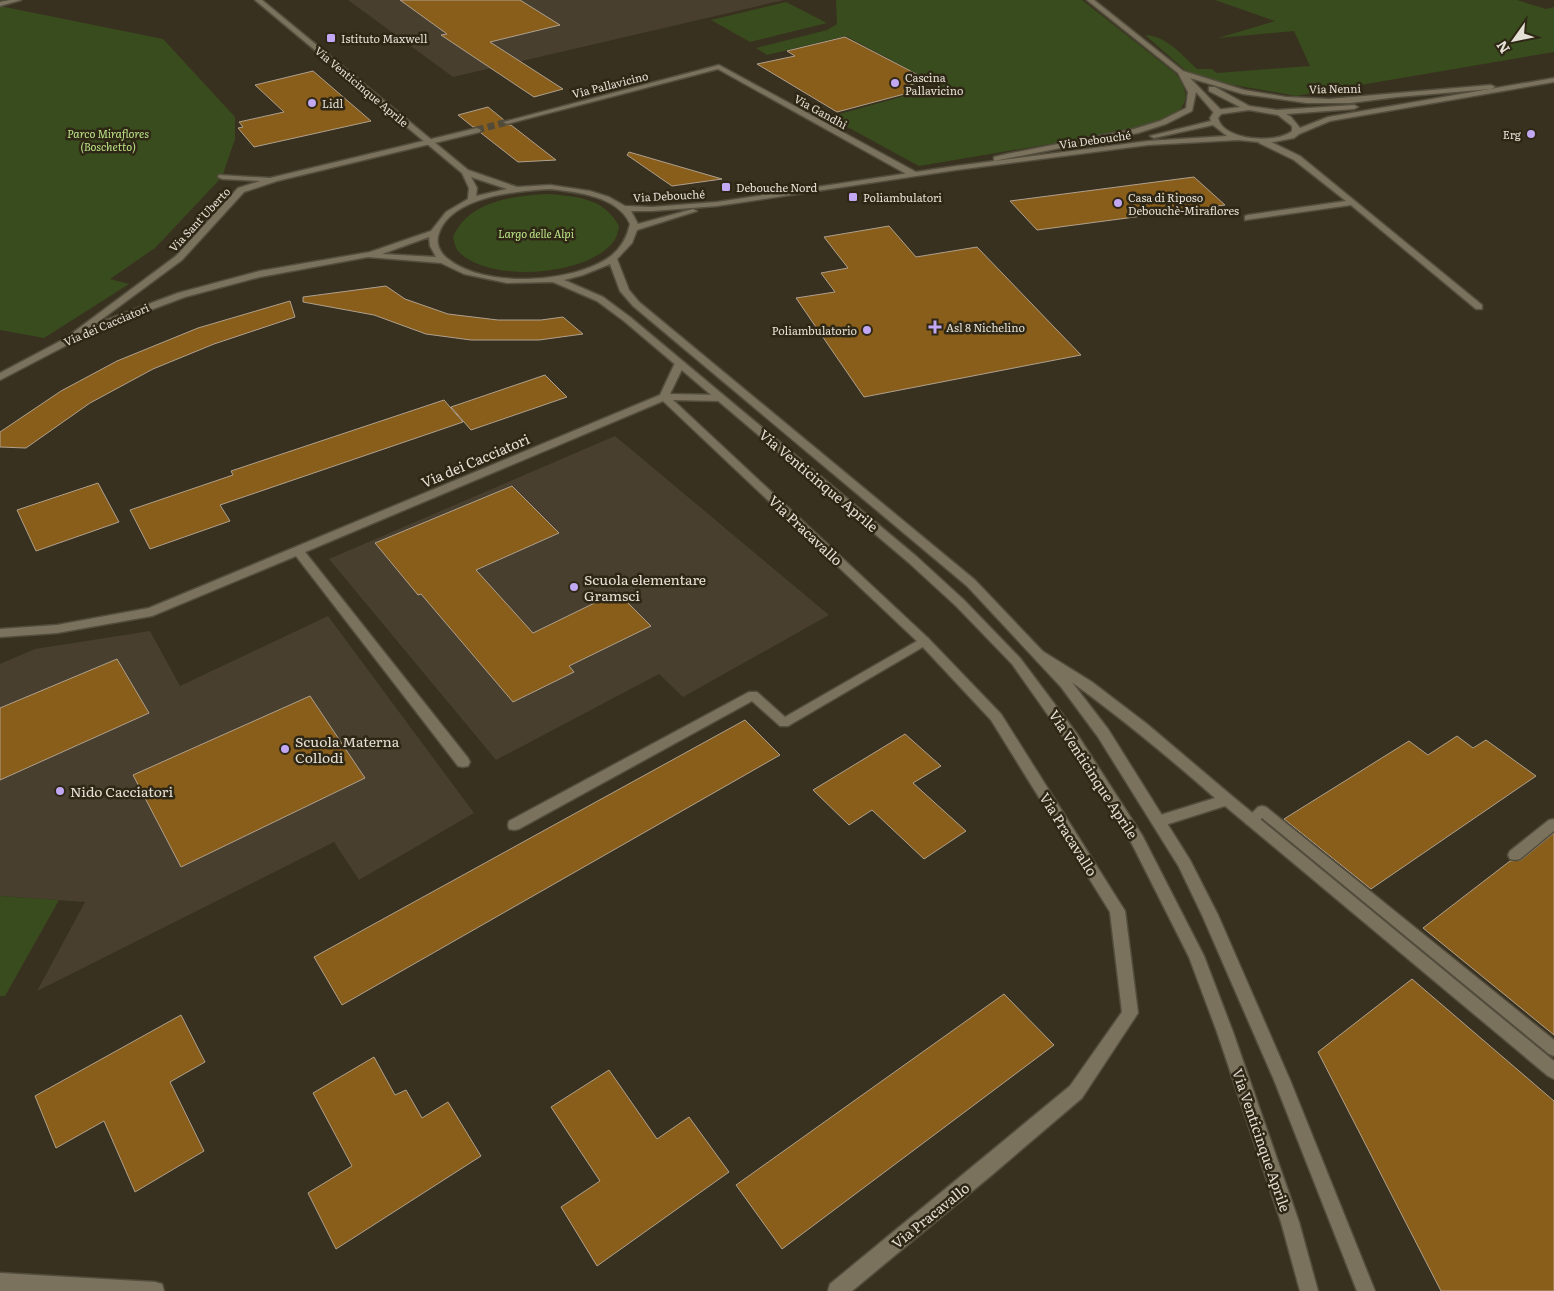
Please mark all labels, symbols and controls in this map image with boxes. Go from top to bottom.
north arrow [1489,15,1539,65]
place label: Istituto Maxwell [341,30,428,46]
marker: Istituto Maxwell [325,32,337,44]
text: N [1491,37,1514,58]
street label: Via Venticinque Aprile [312,42,413,130]
street label: Via Pallavicino [570,67,650,101]
place label: Cascina Pallavicino [905,69,963,98]
marker: Cascina Pallavicino [889,77,901,89]
street label: Via Nenni [1309,80,1362,96]
street label: Via Gandhi [791,90,851,132]
place label: Lidl [322,95,343,111]
marker: Lidl [306,97,318,109]
park label: Parco Miraflores (Boschetto) [67,125,149,154]
street label: Via Debouché [1058,126,1132,152]
place label: Erg [1503,126,1522,142]
marker: Erg [1525,128,1537,140]
place label: Debouche Nord [736,179,817,195]
marker: Debouche Nord [720,181,732,193]
street label: Via Sant'Uberto [165,183,233,255]
street label: Via Debouché [633,185,706,205]
place label: Poliambulatori [863,189,942,205]
place label: Casa di Riposo Debouchè-Miraflores [1128,189,1239,218]
marker: Poliambulatori [847,191,859,203]
marker: Casa di Riposo Debouchè-Miraflores [1112,197,1124,209]
park label: Largo delle Alpi [498,225,575,241]
street label: Via dei Cacciatori [61,299,151,349]
place label: Asl 8 Nichelino [946,319,1025,335]
marker: Asl 8 Nichelino [928,320,942,334]
place label: Poliambulatorio [772,322,857,338]
marker: Poliambulatorio [861,324,873,336]
street label: Via Venticinque Aprile [755,424,883,536]
street label: Via dei Cacciatori [418,428,533,492]
street label: Via Pracavallo [765,490,847,570]
place label: Scuola elementare Gramsci [584,569,706,605]
marker: Scuola elementare Gramsci [568,581,580,593]
street label: Via Venticinque Aprile [1045,706,1143,842]
place label: Scuola Materna Collodi [295,731,400,767]
marker: Scuola Materna Collodi [279,743,291,755]
place label: Nido Cacciatori [70,781,173,801]
marker: Nido Cacciatori [54,785,66,797]
street label: Via Pracavallo [1035,789,1103,879]
street label: Via Venticinque Aprile [1228,1066,1296,1214]
street label: Via Pracavallo [887,1177,973,1253]

